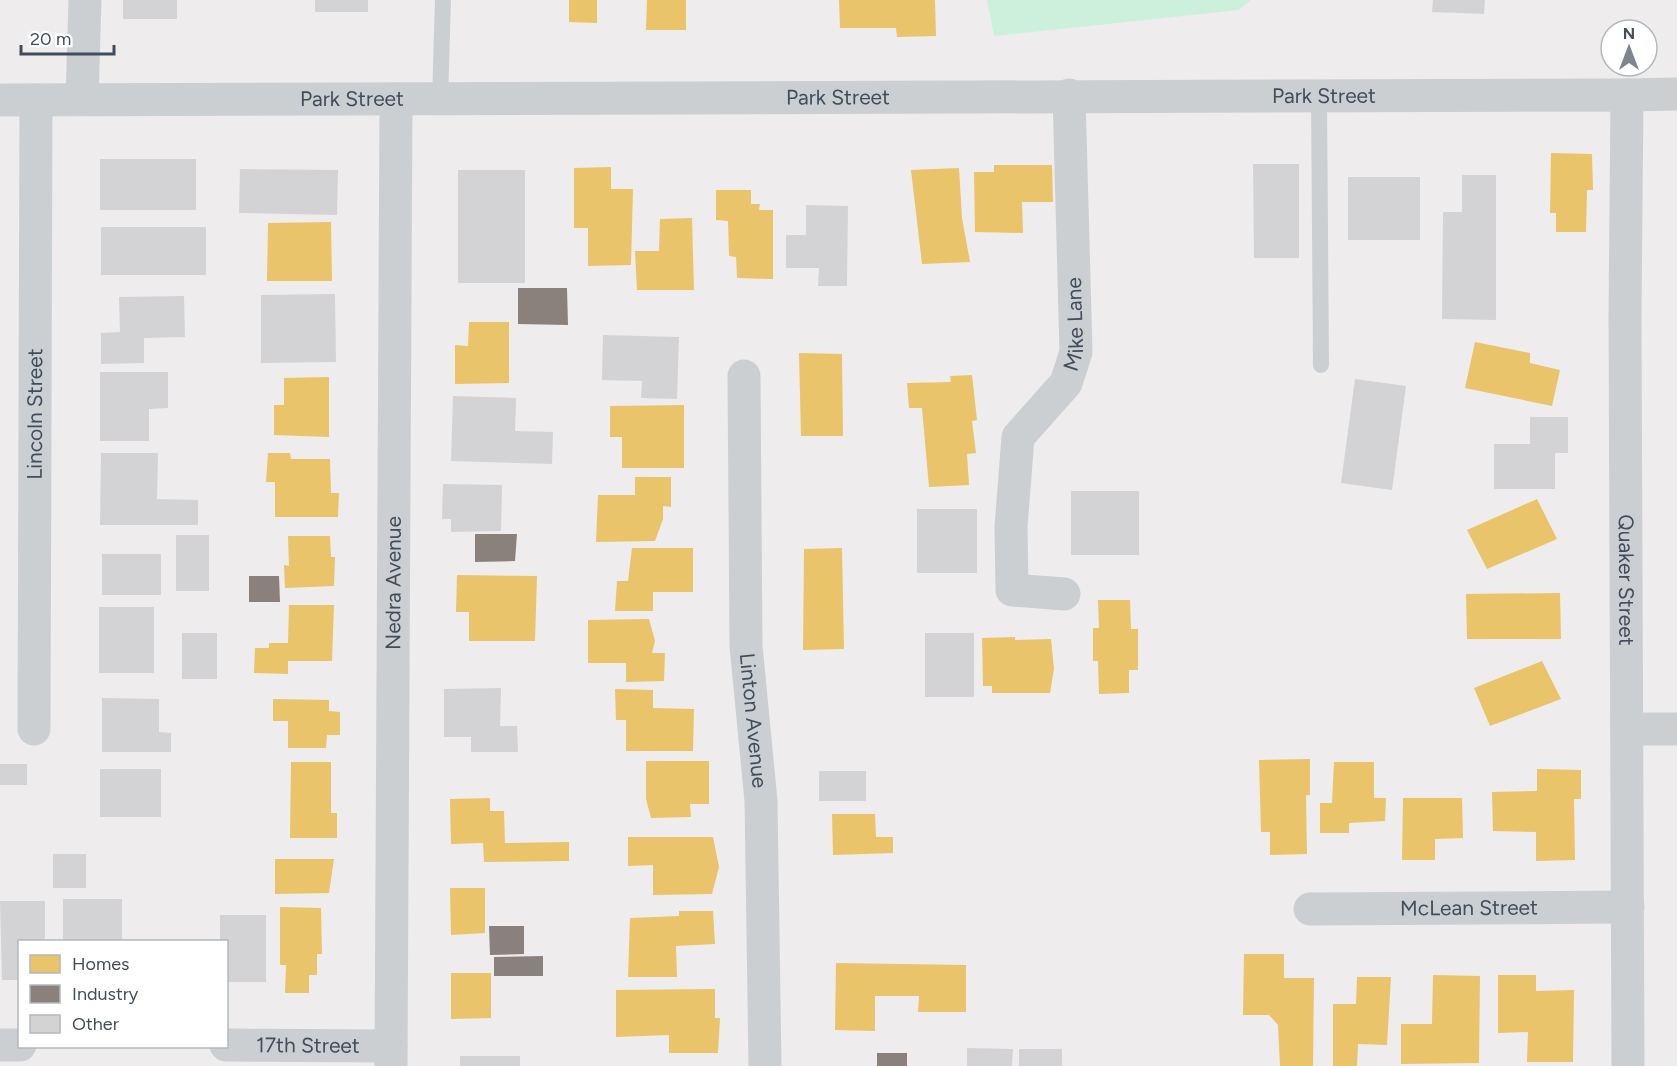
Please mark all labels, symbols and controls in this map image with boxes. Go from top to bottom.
scale bar [21,18,114,56]
north arrow [1599,18,1659,78]
text: N [1623,24,1635,43]
text: 20 m [30,28,71,50]
street label: Park Street [1272,83,1376,108]
street label: Park Street [786,84,890,110]
street label: Park Street [300,86,404,111]
street label: Mike Lane [1058,277,1088,374]
street label: Lincoln Street [22,348,47,480]
street label: Quaker Street [1614,514,1639,646]
street label: Nedra Avenue [380,516,406,650]
street label: Linton Avenue [735,652,773,789]
street label: McLean Street [1400,895,1538,920]
legend [18,940,228,1048]
text: Homes [72,953,130,975]
text: Industry [72,983,139,1005]
text: Other [72,1013,119,1035]
street label: 17th Street [256,1032,360,1058]

